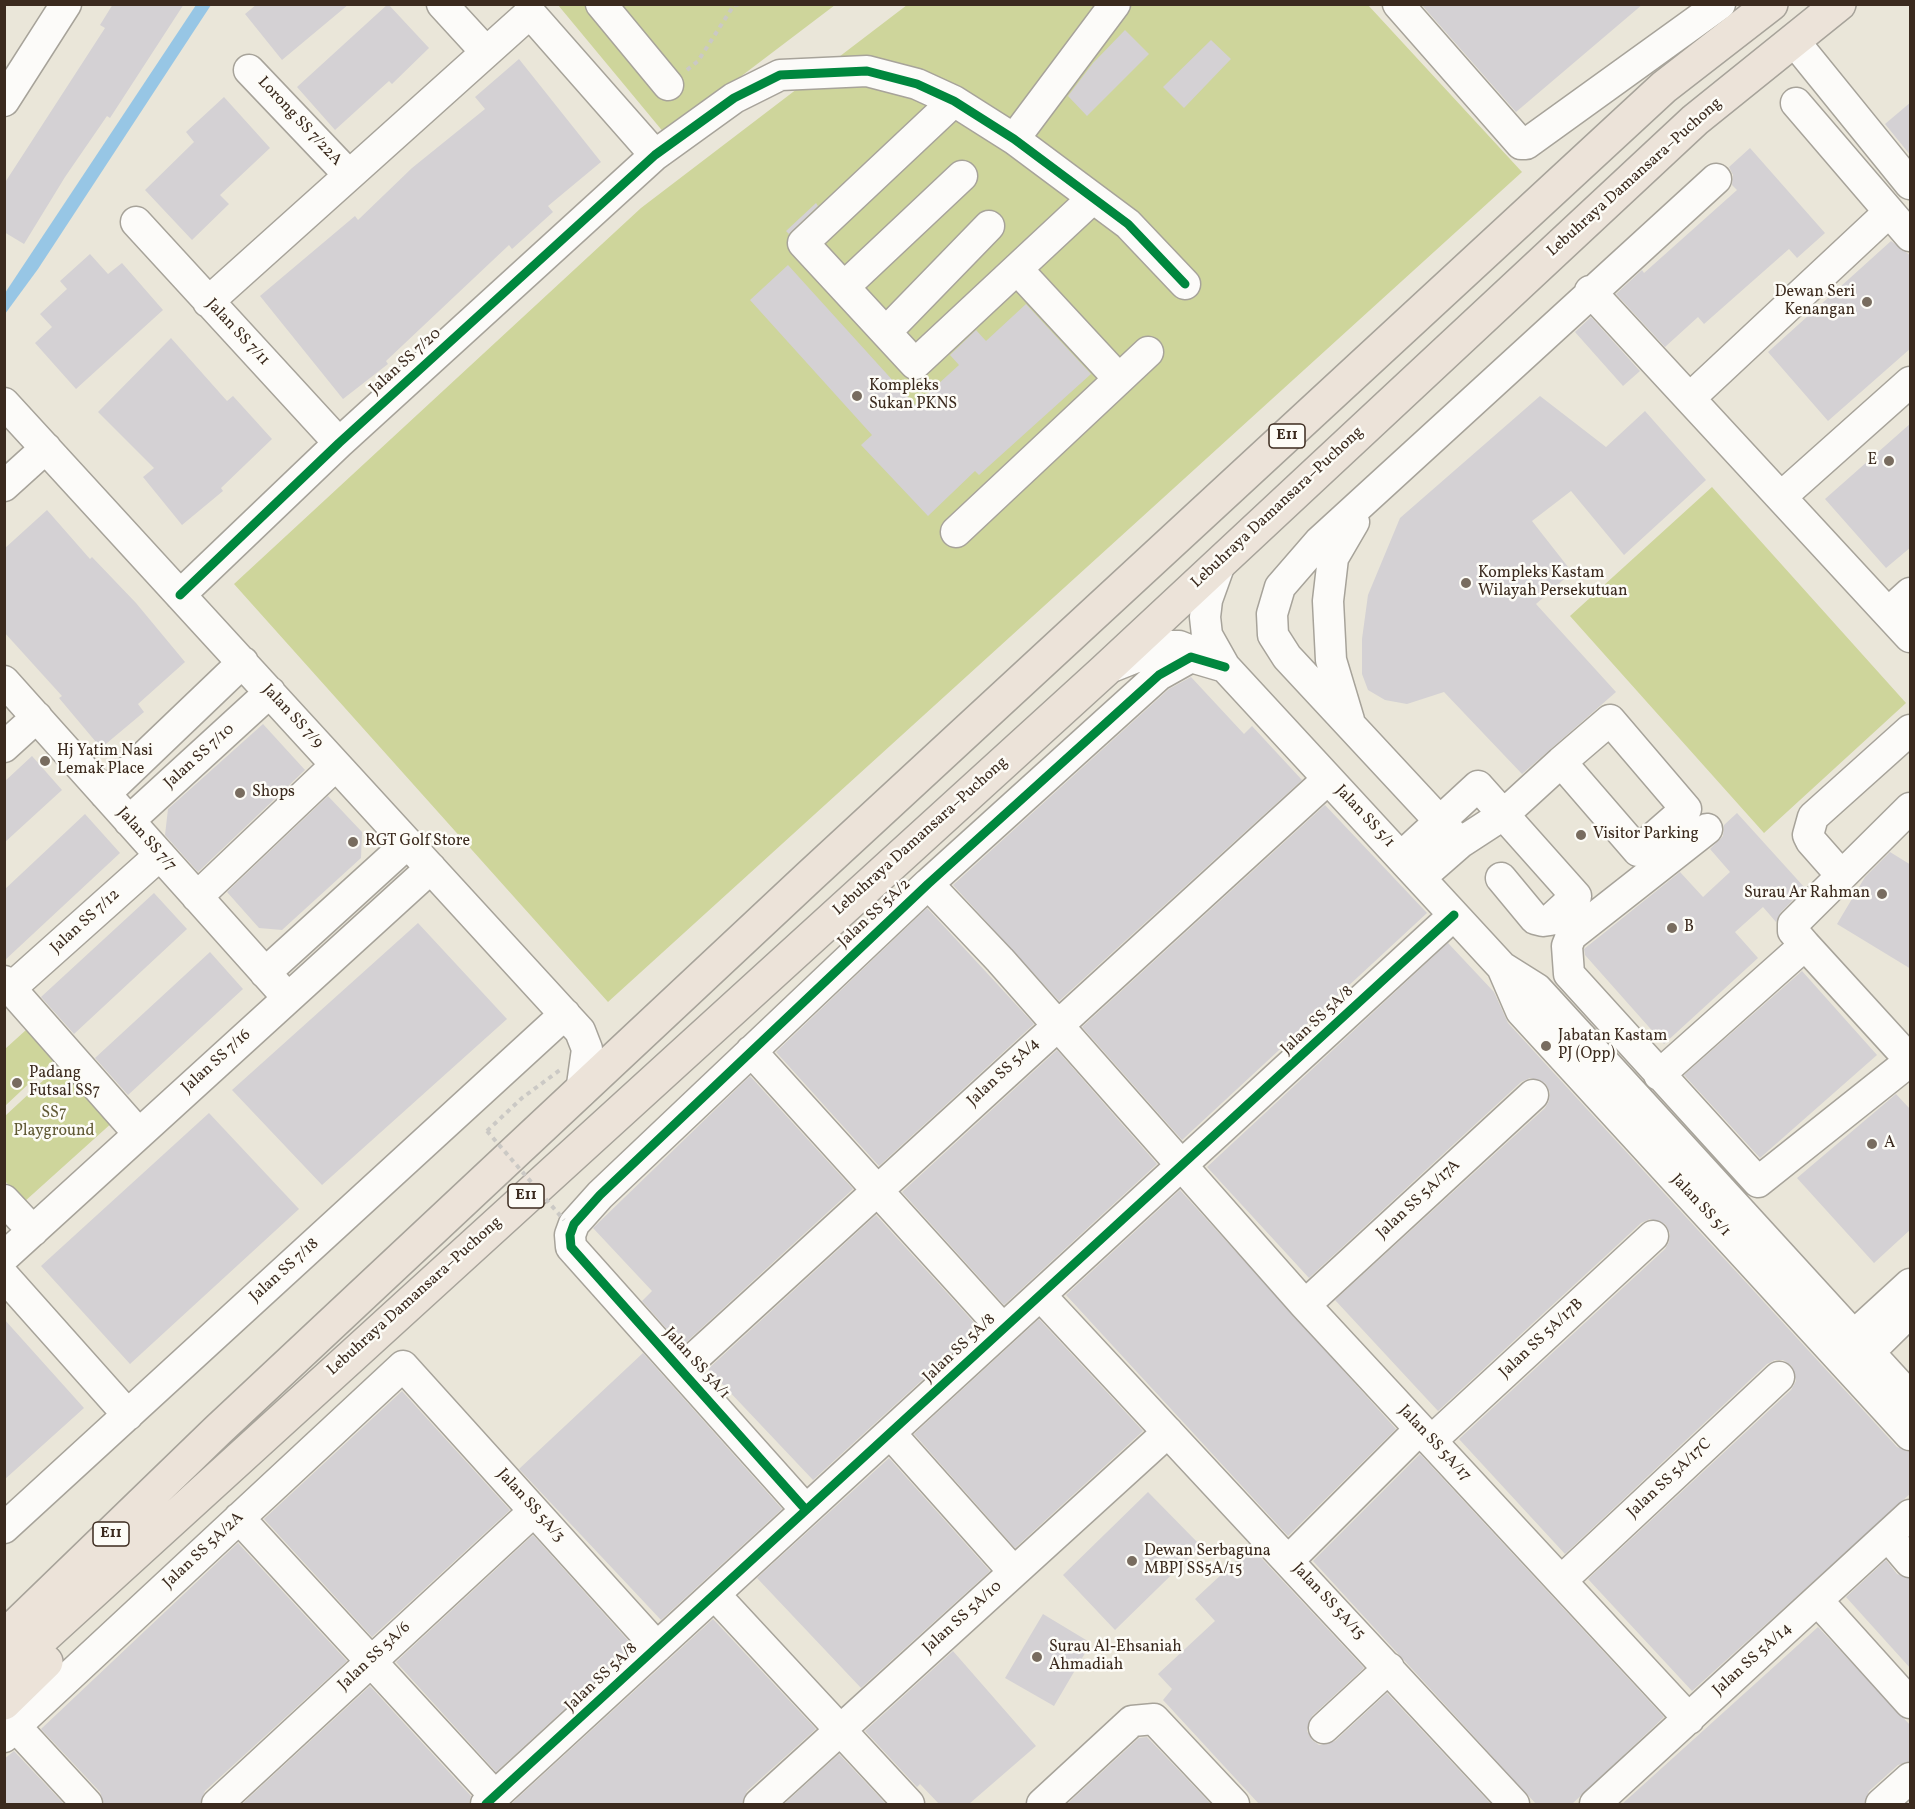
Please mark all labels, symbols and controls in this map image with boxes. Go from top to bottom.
street label: Lorong SS 7/22A [253,73,345,171]
street label: Lebuhraya Damansara–Puchong [1544,95,1726,261]
place label: Dewan Seri Kenangan [1775,283,1855,321]
marker: Dewan Seri Kenangan [1860,295,1874,309]
street label: Jalan SS 7/11 [201,296,273,370]
street label: Jalan SS 7/20 [366,325,446,399]
place label: Kompleks Sukan PKNS [869,377,957,415]
marker: Kompleks Sukan PKNS [850,389,864,403]
street label: Lebuhraya Damansara–Puchong [1188,423,1368,593]
road number: E11 [1269,424,1305,448]
place label: E [1867,451,1877,471]
marker: E [1882,454,1896,468]
place label: Kompleks Kastam Wilayah Persekutuan [1478,564,1628,602]
marker: Kompleks Kastam Wilayah Persekutuan [1459,576,1473,590]
street label: Jalan SS 7/9 [257,681,327,753]
street label: Jalan SS 7/10 [161,720,239,794]
place label: Hj Yatim Nasi Lemak Place [57,742,153,780]
marker: Hj Yatim Nasi Lemak Place [38,754,52,768]
street label: Lebuhraya Damansara–Puchong [830,754,1012,920]
street label: Jalan SS 5/1 [1330,782,1398,852]
place label: Shops [252,783,295,803]
marker: Shops [233,786,247,800]
street label: Jalan SS 7/7 [112,804,180,876]
place label: Visitor Parking [1593,825,1699,845]
marker: Visitor Parking [1574,828,1588,842]
place label: RGT Golf Store [365,832,470,852]
marker: RGT Golf Store [346,835,360,849]
street label: Jalan SS 5A/2 [835,876,915,952]
place label: Surau Ar Rahman [1744,884,1870,904]
street label: Jalan SS 7/12 [47,886,125,958]
marker: Surau Ar Rahman [1875,887,1889,901]
place label: B [1684,918,1694,938]
marker: B [1665,921,1679,935]
street label: Jalan SS 5A/8 [1278,983,1358,1059]
street label: Jalan SS 7/16 [178,1026,256,1098]
place label: Jabatan Kastam PJ (Opp) [1558,1027,1667,1065]
street label: Jalan SS 5A/4 [964,1035,1044,1111]
marker: Jabatan Kastam PJ (Opp) [1539,1039,1553,1053]
place label: Padang Futsal SS7 [29,1064,100,1102]
marker: Padang Futsal SS7 [10,1076,24,1090]
park label: SS7 Playground [13,1104,95,1142]
place label: A [1884,1134,1895,1154]
marker: A [1865,1137,1879,1151]
street label: Jalan SS 5A/17A [1373,1156,1465,1244]
street label: Jalan SS 5/1 [1666,1171,1734,1241]
road number: E11 [508,1184,544,1208]
street label: Lebuhraya Damansara–Puchong [324,1214,506,1380]
street label: Jalan SS 7/18 [246,1235,324,1307]
street label: Jalan SS 5A/17B [1496,1295,1588,1383]
street label: Jalan SS 5A/8 [920,1311,1000,1387]
street label: Jalan SS 5A/1 [659,1324,733,1404]
street label: Jalan SS 5A/17 [1394,1402,1474,1486]
street label: Jalan SS 5A/17C [1624,1435,1716,1523]
street label: Jalan SS 5A/3 [492,1465,568,1547]
street label: Jalan SS 5A/2A [160,1509,248,1593]
road number: E11 [93,1522,129,1546]
place label: Dewan Serbaguna MBPJ SS5A/15 [1144,1542,1271,1580]
marker: Dewan Serbaguna MBPJ SS5A/15 [1125,1554,1139,1568]
street label: Jalan SS 5A/15 [1288,1560,1368,1644]
street label: Jalan SS 5A/10 [920,1577,1006,1659]
street label: Jalan SS 5A/6 [335,1619,415,1695]
street label: Jalan SS 5A/14 [1710,1620,1796,1700]
place label: Surau Al-Ehsaniah Ahmadiah [1049,1638,1182,1676]
street label: Jalan SS 5A/8 [562,1640,642,1716]
marker: Surau Al-Ehsaniah Ahmadiah [1030,1650,1044,1664]

